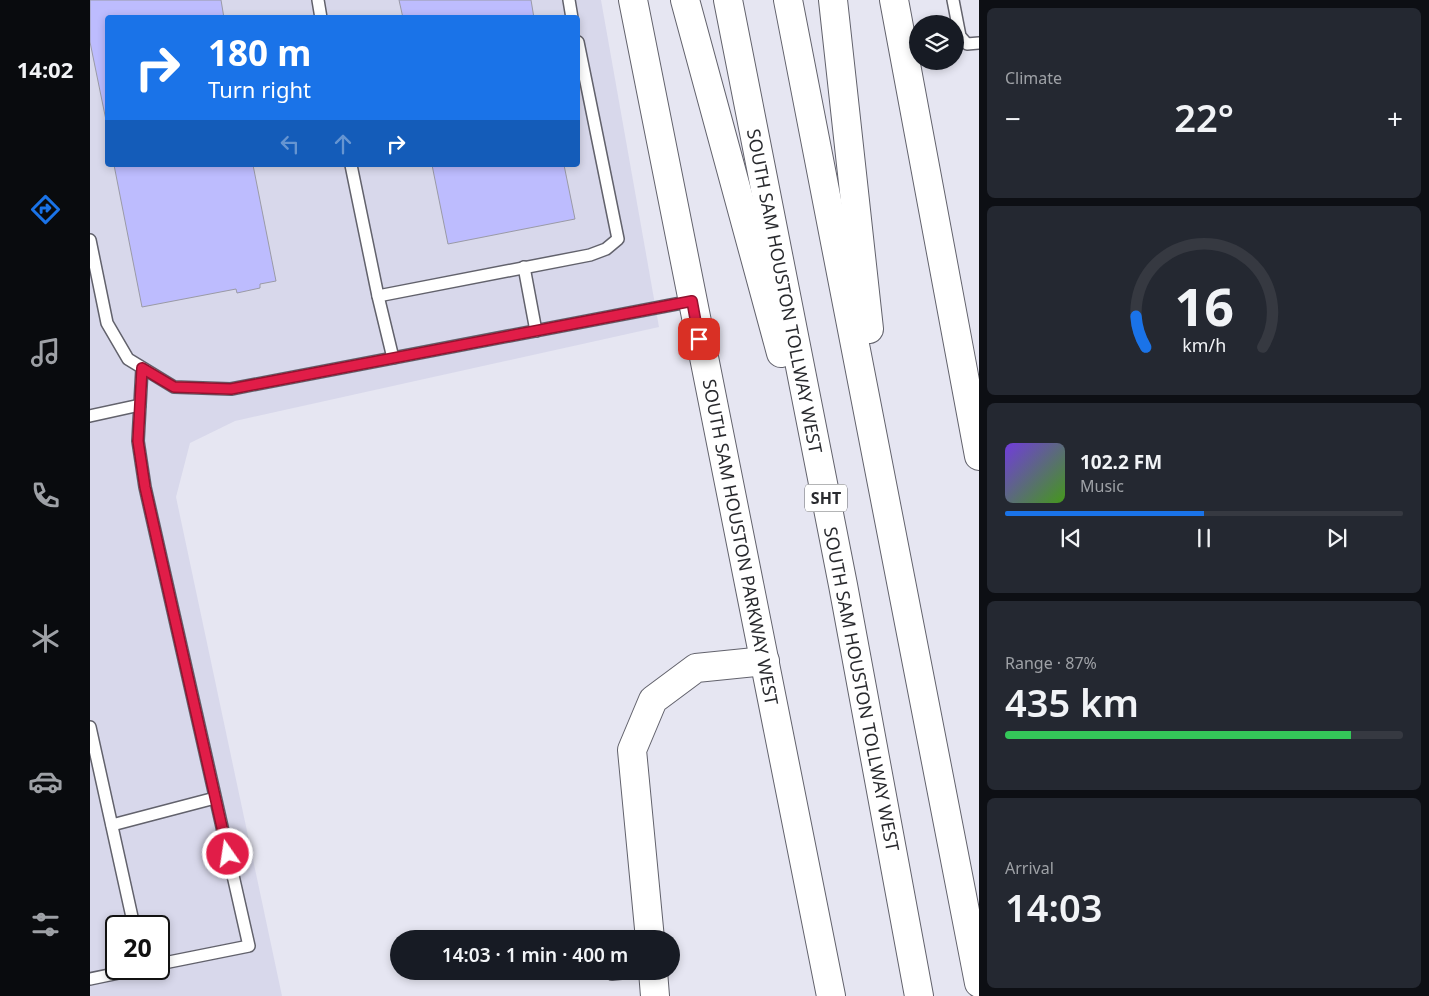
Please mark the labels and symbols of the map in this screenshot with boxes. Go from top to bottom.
street label: SOUTH SAM HOUSTON TOLLWAY WEST [742,127,828,455]
pin [678,318,720,360]
street label: SOUTH SAM HOUSTON PARKWAY WEST [698,377,784,707]
road number: SHT [805,484,847,512]
street label: SOUTH SAM HOUSTON TOLLWAY WEST [819,525,905,853]
position arrow [201,827,253,879]
speed limit sign: 20 [105,915,170,980]

